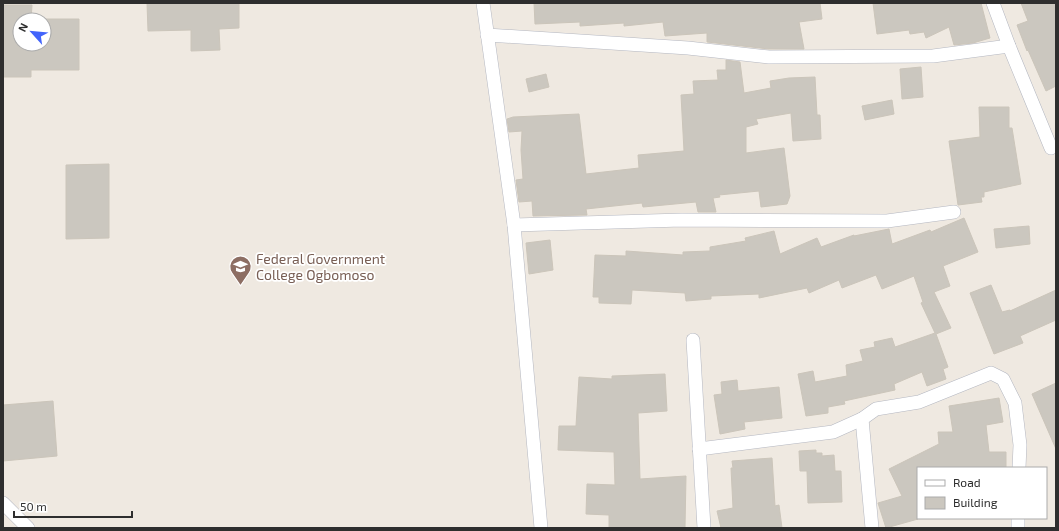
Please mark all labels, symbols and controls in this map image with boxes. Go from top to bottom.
north arrow [12,12,52,52]
text: N [15,21,30,34]
place label: Federal Government College Ogbomoso [256,250,385,283]
school or university icon: Federal Government College Ogbomoso [227,253,253,286]
legend [917,467,1047,519]
text: Road [953,475,981,489]
scale bar [14,493,132,519]
text: Building [953,495,998,509]
text: 50 m [20,499,47,513]

